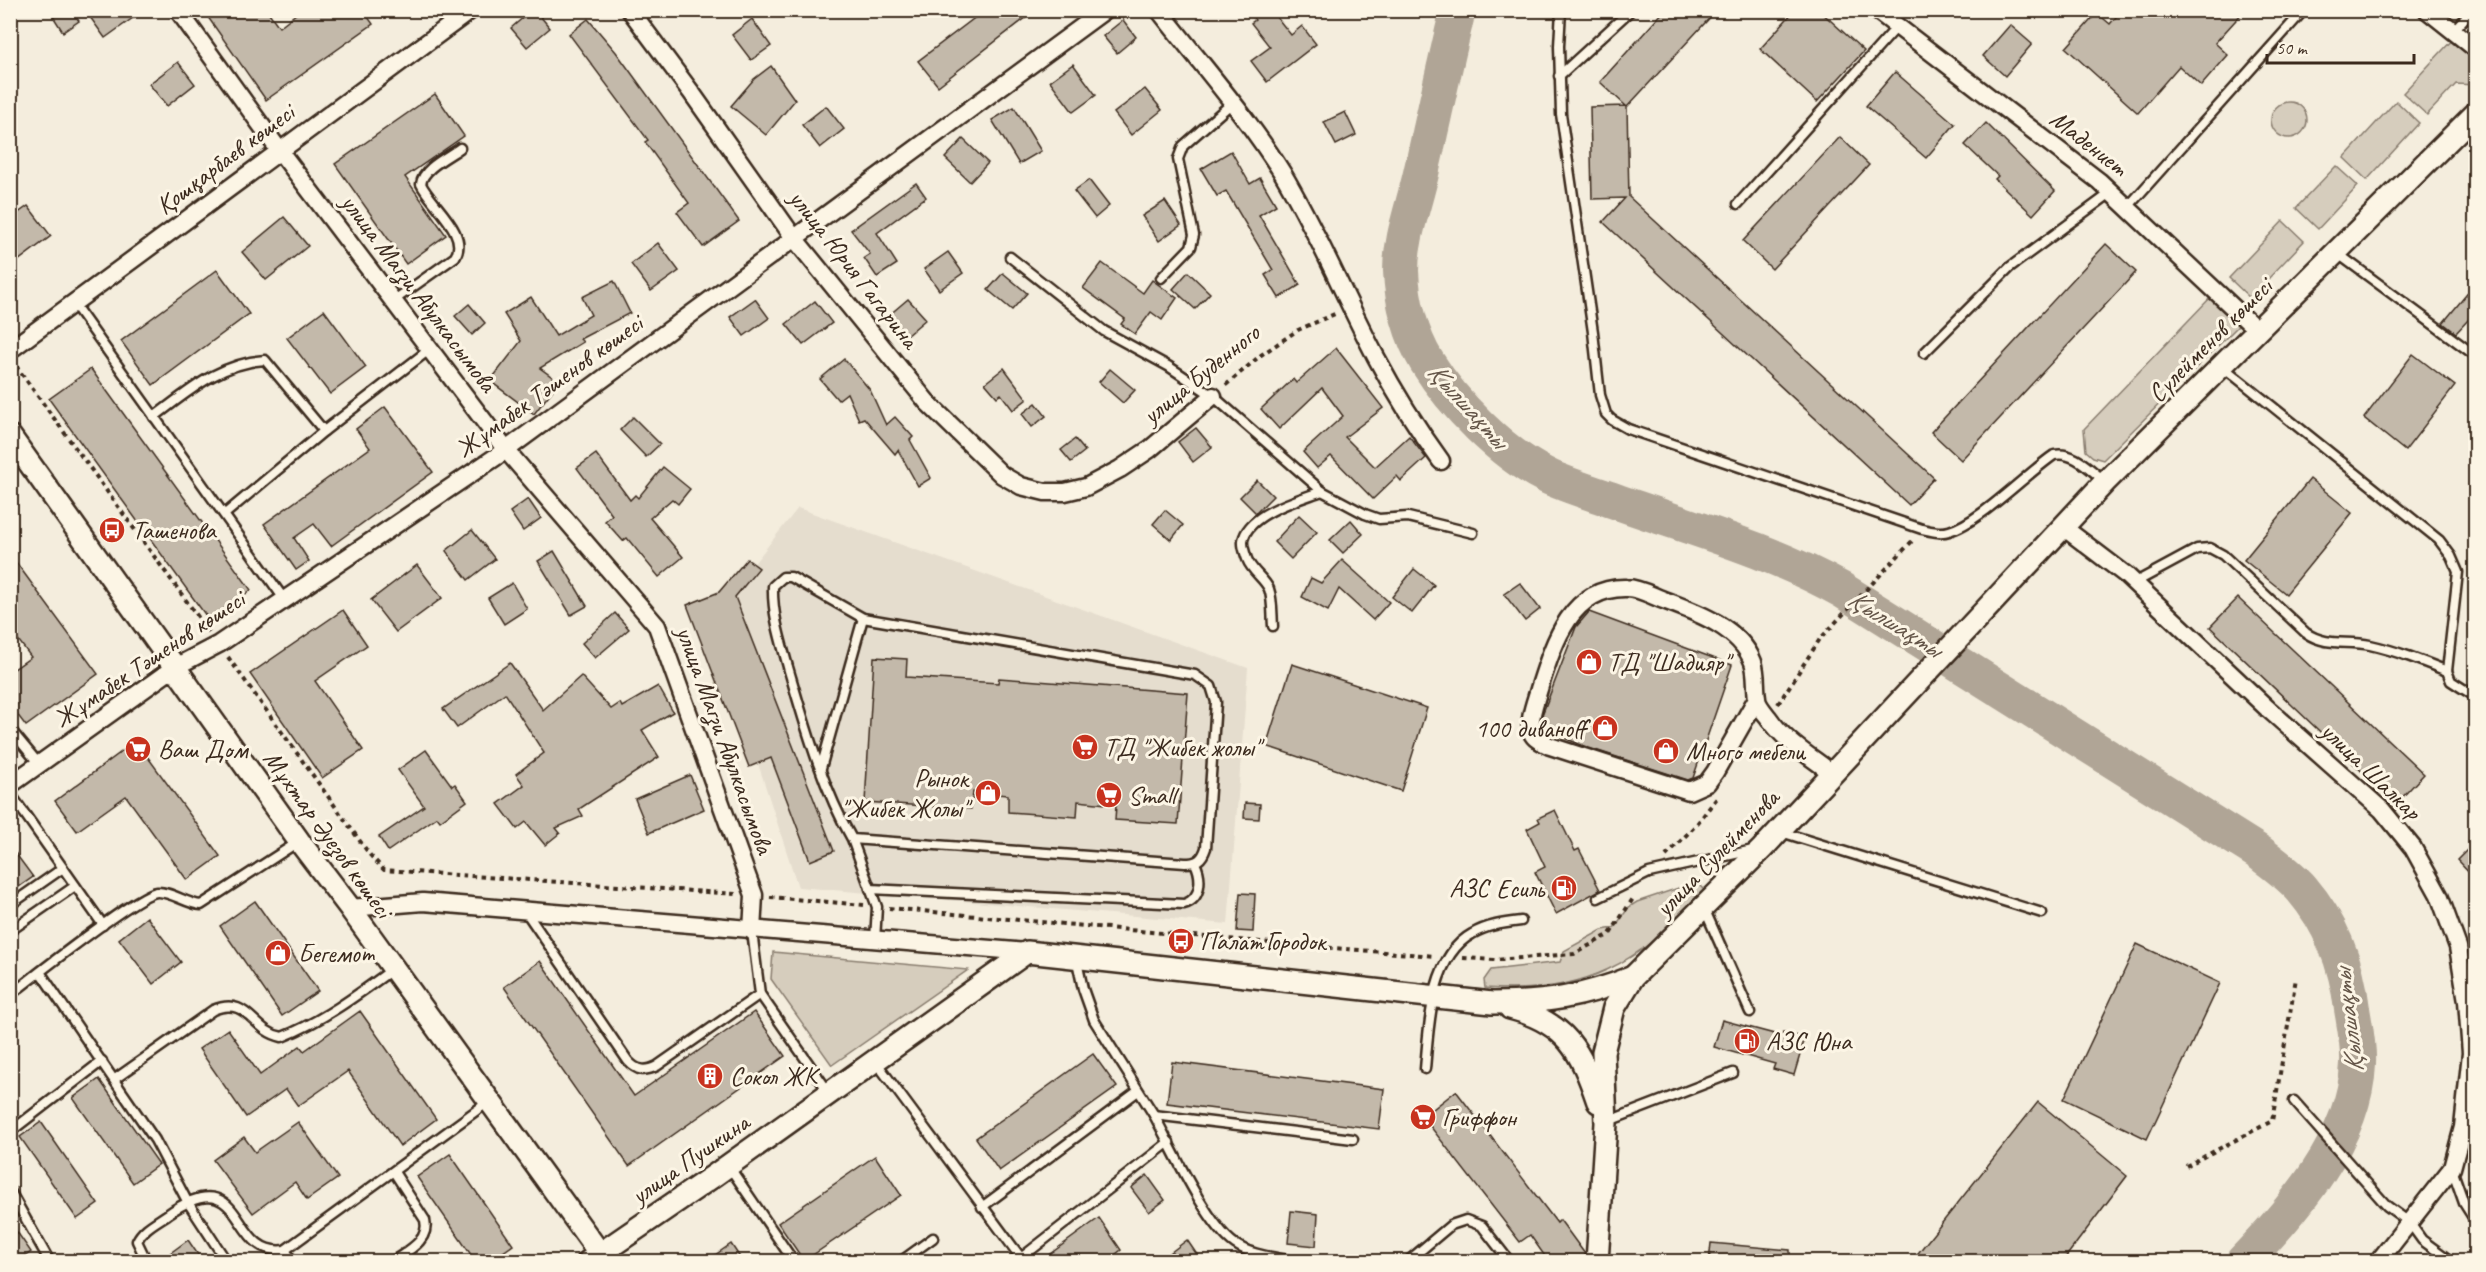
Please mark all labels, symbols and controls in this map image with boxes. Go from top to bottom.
scale bar [2267,27,2414,65]
text: 50 m [2276,37,2309,59]
street label: Қошқарбаев көшесі [149,94,303,222]
street label: Мадениет [2043,102,2136,185]
street label: улица Юрия Гагарина [780,181,928,357]
street label: улица Магзи Абулкасымова [332,186,505,401]
street label: Сүлейменов көшесі [2141,268,2282,409]
street label: Жұмабек Тәшенов көшесі [449,305,652,465]
street label: улица Буденного [1134,315,1268,433]
water label: Қылшақты [1421,355,1519,458]
place label: Ташенова [132,514,217,547]
bus stop icon: Ташенова [97,515,127,545]
street label: Жұмабек Тәшенов көшесі [47,581,254,735]
water label: Қылшақты [1842,581,1952,667]
street label: улица Магзи Абулкасымова [667,620,782,860]
place label: ТД "Шадияр" [1608,646,1734,679]
shop icon: ТД "Шадияр" [1574,647,1604,677]
place label: 100 диваноff [1475,712,1591,745]
shop icon: 100 диваноff [1590,713,1620,743]
street label: улица Шалкар [2312,713,2430,829]
place label: ТД "Жибек жолы" [1104,731,1265,764]
supermarket icon: ТД "Жибек жолы" [1070,732,1100,762]
place label: Ваш Дом [158,733,249,766]
supermarket icon: Ваш Дом [123,734,153,764]
place label: Много мебели [1686,735,1807,768]
shop icon: Много мебели [1651,736,1681,766]
street label: Мұхтар Әуезов көшесі [255,744,402,927]
place label: Рынок "Жибек Жолы" [840,762,973,825]
shop icon: Рынок "Жибек Жолы" [973,778,1003,808]
place label: Small [1128,779,1180,812]
supermarket icon: Small [1094,780,1124,810]
street label: улица Сулейменова [1646,780,1788,925]
place label: АЗС Есиль [1449,872,1546,905]
fuel station icon: АЗС Есиль [1549,873,1579,903]
place label: ПалатГородок [1200,925,1328,958]
bus stop icon: ПалатГородок [1166,926,1196,956]
place label: Бегемот [298,937,376,970]
shop icon: Бегемот [263,938,293,968]
water label: Қылшақты [2324,963,2371,1075]
place label: АЗС Юна [1766,1025,1853,1058]
fuel station icon: АЗС Юна [1732,1026,1762,1056]
place label: Сокол ЖК [730,1060,821,1093]
building icon: Сокол ЖК [695,1061,725,1091]
place label: Гриффон [1442,1101,1518,1134]
supermarket icon: Гриффон [1408,1102,1438,1132]
street label: улица Пушкина [623,1105,758,1213]

